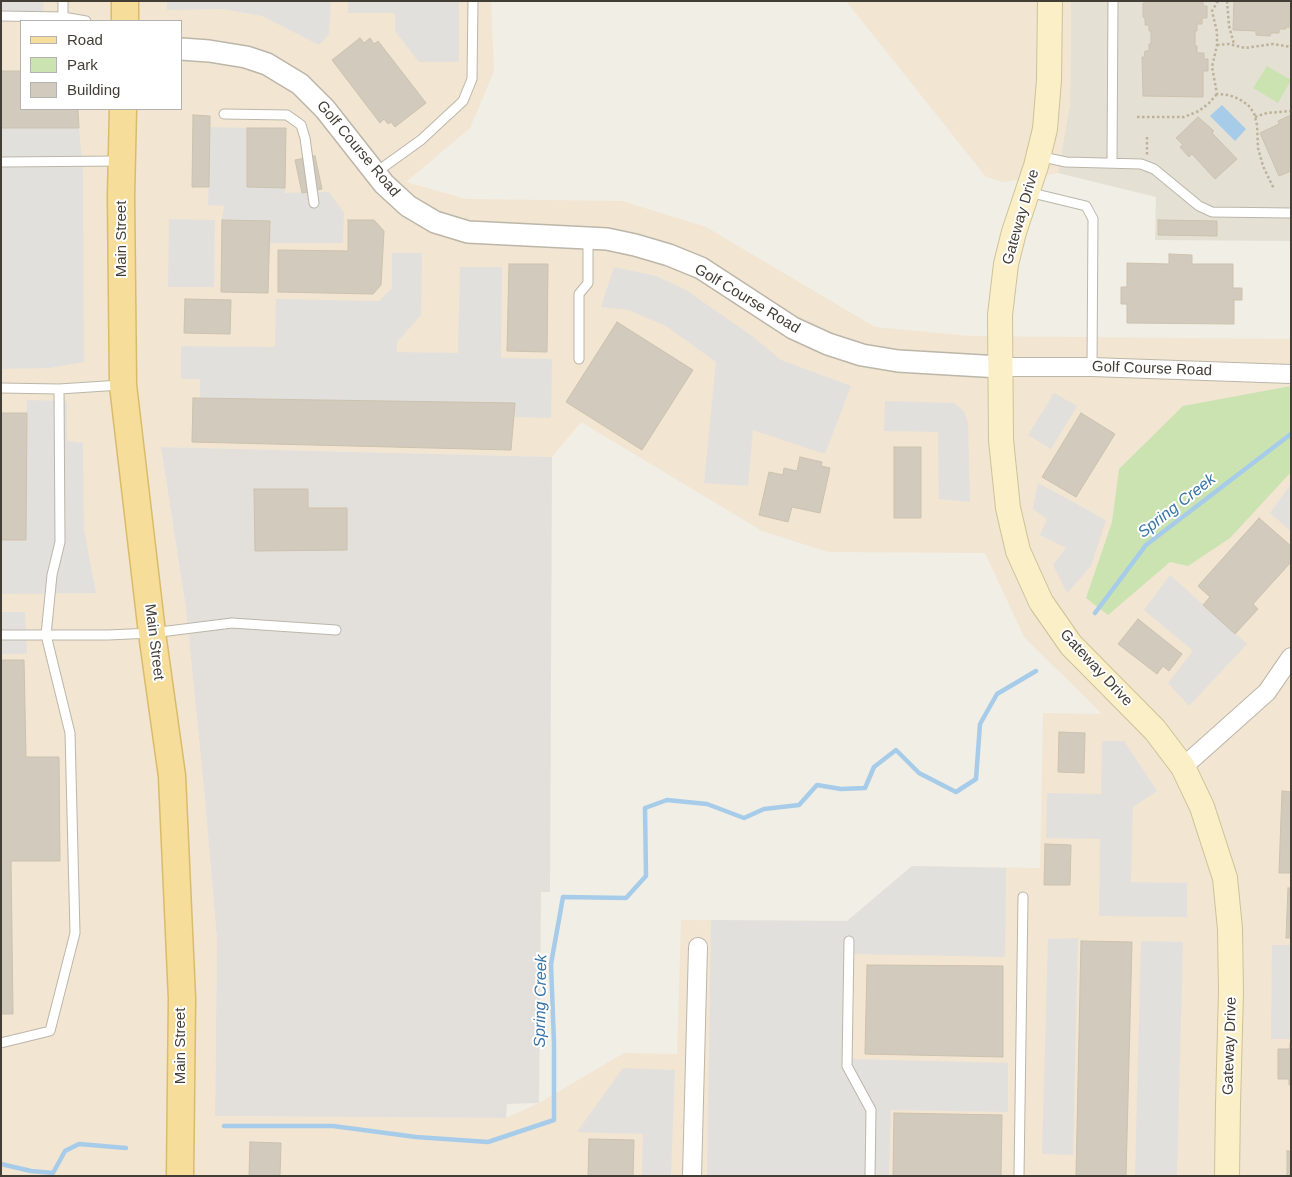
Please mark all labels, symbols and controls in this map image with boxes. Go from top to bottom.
legend [20,20,182,110]
text: Road [67,31,103,48]
text: Park [67,56,98,73]
text: Building [67,81,120,98]
street label: Golf Course Road [313,97,403,201]
street label: Gateway Drive [999,167,1043,267]
street label: Main Street [113,201,131,277]
street label: Golf Course Road [691,260,803,338]
street label: Golf Course Road [1092,358,1212,380]
water label: Spring Creek [1134,470,1220,542]
street label: Main Street [140,603,168,681]
street label: Gateway Drive [1056,626,1136,710]
water label: Spring Creek [531,954,551,1048]
street label: Gateway Drive [1219,997,1241,1095]
street label: Main Street [172,1008,190,1084]

